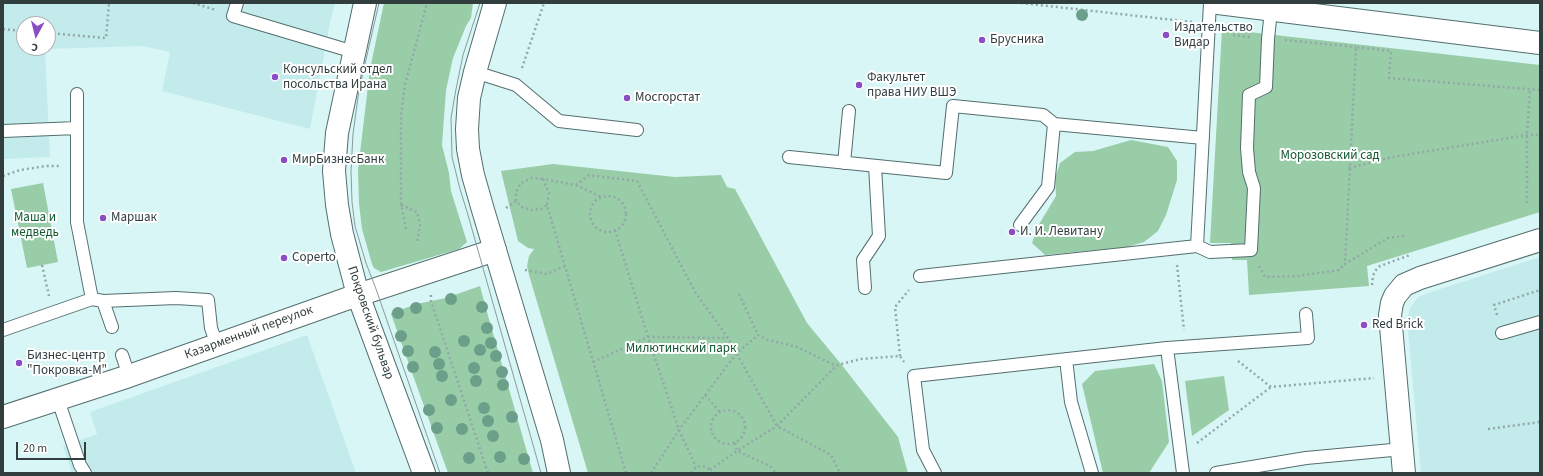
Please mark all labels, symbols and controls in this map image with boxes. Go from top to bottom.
north arrow [16,16,56,56]
place label: Издательство Видар [1174,20,1253,51]
marker: Издательство Видар [1161,30,1171,40]
place label: Брусника [990,32,1044,48]
marker: Брусника [977,35,987,45]
text: С [31,40,39,55]
place label: Консульский отдел посольства Ирана [283,62,392,93]
place label: Факультет права НИУ ВШЭ [867,70,956,101]
marker: Консульский отдел посольства Ирана [270,72,280,82]
marker: Факультет права НИУ ВШЭ [854,80,864,90]
place label: Мосгорстат [635,90,700,106]
marker: Мосгорстат [622,93,632,103]
park label: Морозовский сад [1280,148,1380,164]
place label: МирБизнесБанк [292,152,384,168]
marker: МирБизнесБанк [279,155,289,165]
park label: Маша и медведь [11,210,59,241]
place label: Маршак [111,210,157,226]
marker: Маршак [98,213,108,223]
place label: И. И. Левитану [1020,224,1103,240]
marker: И. И. Левитану [1007,227,1017,237]
place label: Coperto [292,250,336,266]
marker: Coperto [279,253,289,263]
street label: Покровский бульвар [343,264,397,382]
street label: Казарменный переулок [183,302,315,364]
place label: Red Brick [1372,317,1423,333]
marker: Red Brick [1359,320,1369,330]
park label: Милютинский парк [626,341,736,357]
place label: Бизнес-центр "Покровка-М" [27,348,107,379]
marker: Бизнес-центр "Покровка-М" [14,358,24,368]
scale bar [18,434,88,460]
text: 20 m [23,440,47,457]

